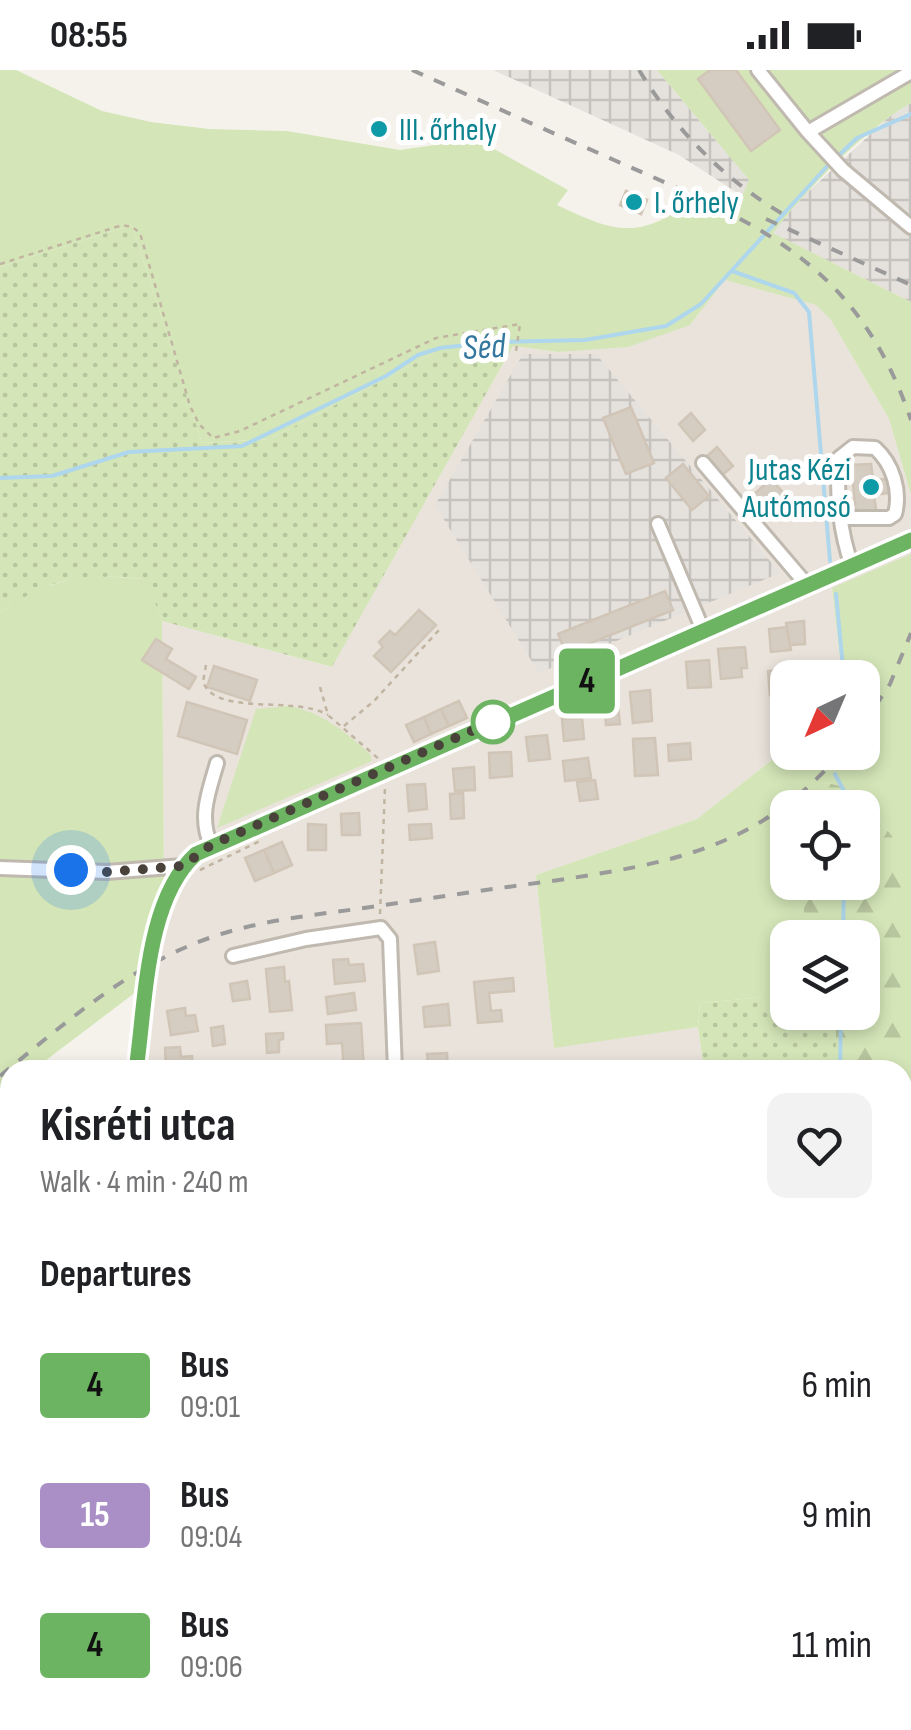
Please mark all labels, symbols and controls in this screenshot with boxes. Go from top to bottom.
text: 08:55 [50,13,128,58]
place label: III. őrhely [399,111,497,150]
marker: III. őrhely [368,118,390,140]
place label: I. őrhely [654,184,739,223]
marker: I. őrhely [623,191,645,213]
water label: Séd [462,325,508,370]
place label: Jutas Kézi Autómosó [742,451,851,527]
marker: Jutas Kézi Autómosó [860,476,882,498]
line badge: 4 [554,648,620,714]
text: 4 [579,660,595,703]
north arrow [770,660,880,770]
map controls [770,660,880,1030]
unlabelled marker [472,701,514,743]
button: locate [770,790,880,900]
your location [46,845,96,895]
button: layers [770,920,880,1030]
button: heart [767,1093,872,1198]
text: Kisréti utca [40,1097,236,1154]
text: Walk · 4 min · 240 m [40,1163,248,1202]
text: Departures [40,1252,192,1297]
text: Bus [180,1343,229,1388]
text: 6 min [802,1363,872,1408]
text: 4 [87,1364,103,1407]
text: 09:01 [180,1388,240,1427]
text: Bus [180,1473,229,1518]
text: 9 min [801,1493,872,1538]
text: 15 [80,1494,110,1537]
text: 09:04 [180,1518,242,1557]
text: Bus [180,1603,229,1648]
text: 11 min [792,1623,872,1668]
text: 4 [87,1624,103,1667]
text: 09:06 [180,1648,243,1687]

